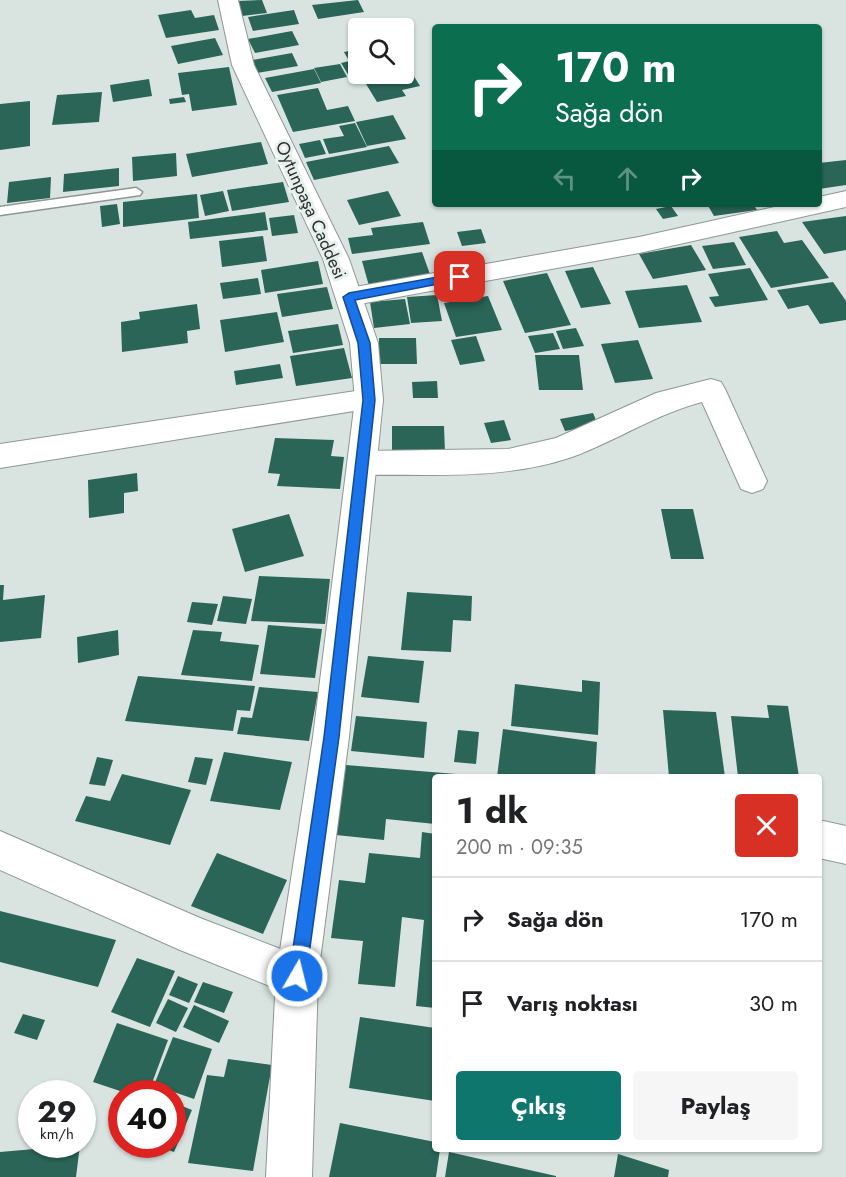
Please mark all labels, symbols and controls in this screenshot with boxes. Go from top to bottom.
map controls [348,18,414,84]
button: search [348,18,414,84]
text: 170 m [555,37,677,98]
icon: right [456,48,534,126]
text: Sağa dön [555,93,664,132]
street label: Oytunpaşa Caddesi [269,137,353,283]
icon: left [548,162,581,195]
icon: ahead [611,162,644,195]
icon: right [674,162,707,195]
pin [434,251,485,302]
icon: arrive [443,260,476,293]
text: 1 dk [456,784,528,836]
button: close [735,794,798,857]
text: 200 m · 09:35 [456,833,583,862]
icon: right [456,903,489,936]
text: Sağa dön [507,903,604,935]
text: 170 m [740,903,798,935]
position arrow [265,944,329,1008]
icon: arrive [456,987,489,1020]
text: Varış noktası [507,987,638,1019]
text: 30 m [749,987,798,1019]
button: Çıkış [456,1071,621,1140]
button: Paylaş [633,1071,798,1140]
speed limit sign: 40 [108,1080,186,1158]
text: 29 [37,1090,77,1133]
text: km/h [40,1123,74,1145]

